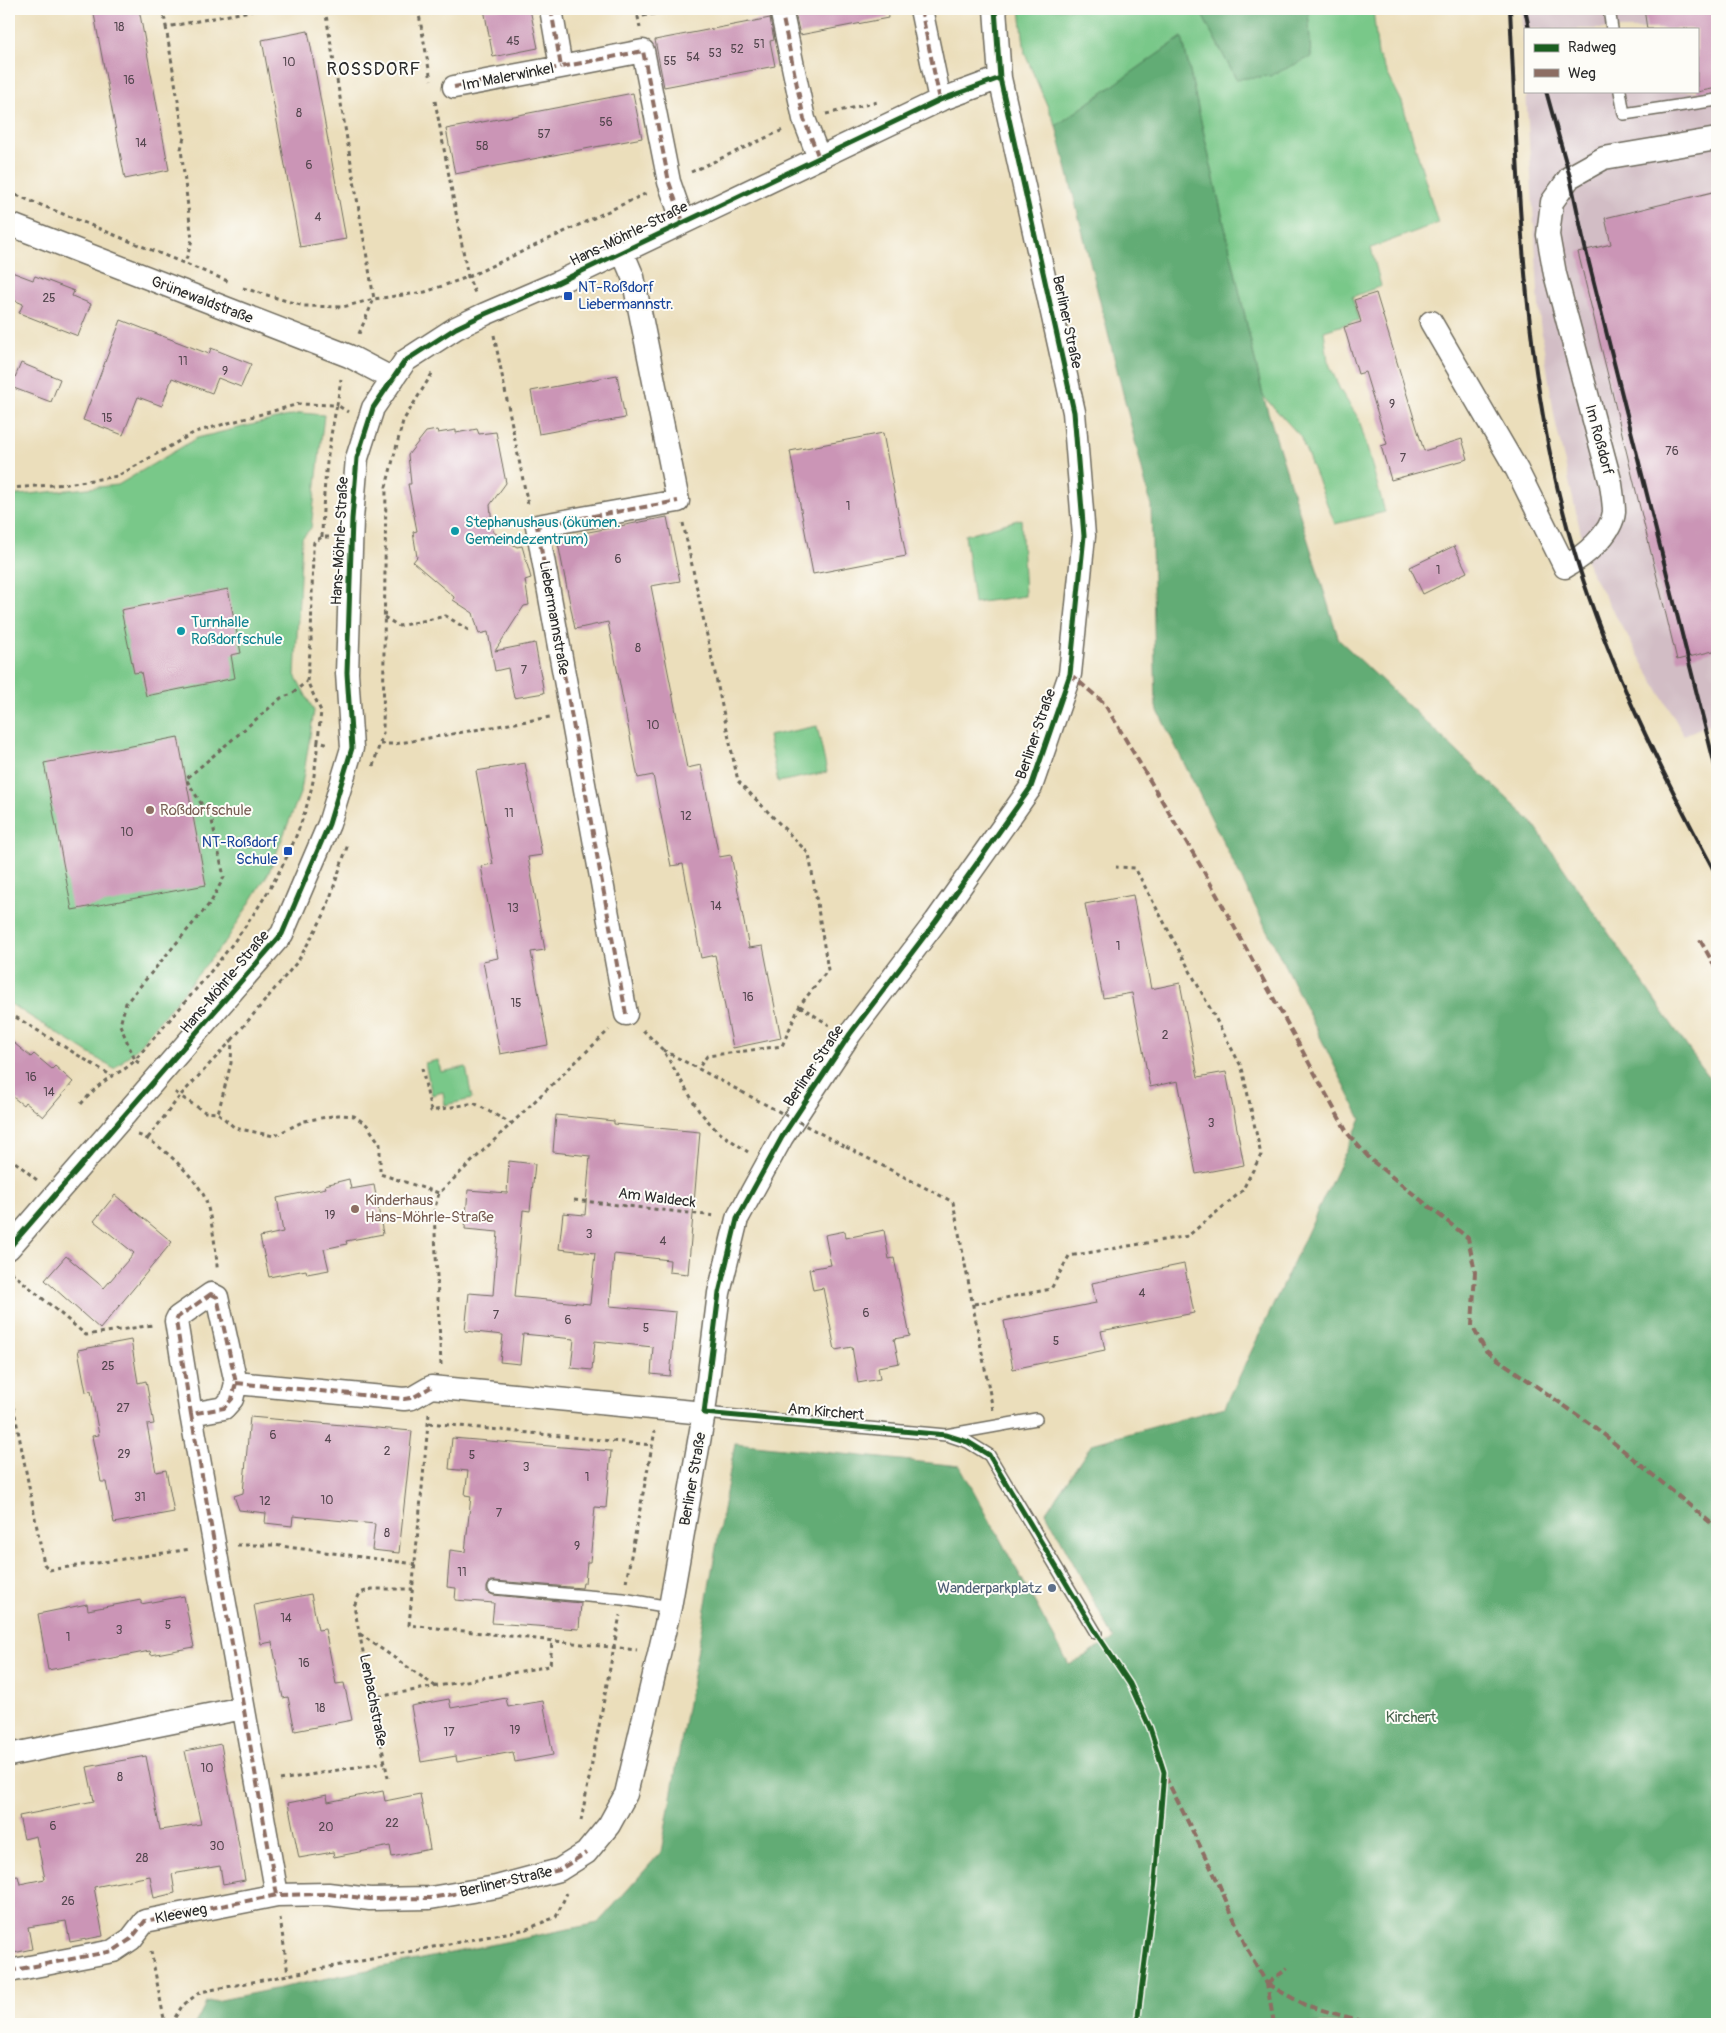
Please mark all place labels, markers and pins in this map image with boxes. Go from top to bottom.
place label: NT-Roßdorf Liebermannstr. [578,278,674,314]
marker: NT-Roßdorf Liebermannstr. [562,290,574,302]
place label: Stephanushaus (ökumen. Gemeindezentrum) [465,513,621,549]
marker: Stephanushaus (ökumen. Gemeindezentrum) [449,525,461,537]
place label: Turnhalle Roßdorfschule [191,613,283,649]
marker: Turnhalle Roßdorfschule [175,625,187,637]
place label: Roßdorfschule [160,801,252,820]
marker: Roßdorfschule [144,804,156,816]
place label: NT-Roßdorf Schule [202,833,279,869]
marker: NT-Roßdorf Schule [282,845,294,857]
place label: Kinderhaus Hans-Möhrle-Straße [365,1191,494,1227]
marker: Kinderhaus Hans-Möhrle-Straße [349,1203,361,1215]
place label: Wanderparkplatz [937,1579,1042,1598]
marker: Wanderparkplatz [1046,1582,1058,1594]

